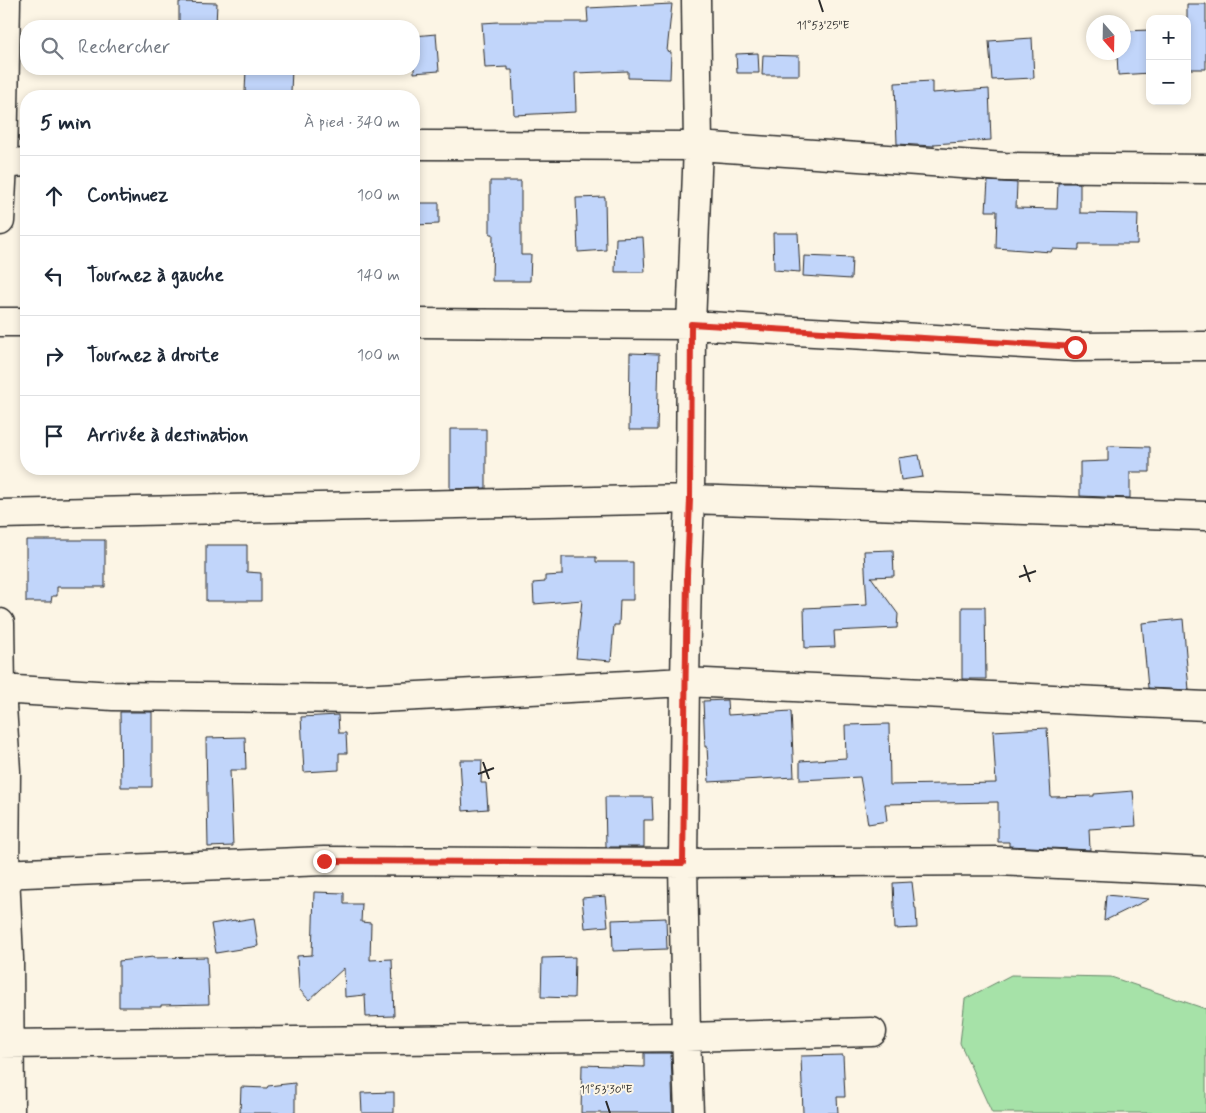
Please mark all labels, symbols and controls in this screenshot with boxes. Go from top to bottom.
north arrow [1086,15,1131,60]
map controls [1146,15,1191,105]
button: + [1146,15,1191,60]
text: 11°53'25"E [796,18,850,34]
search box [20,20,420,75]
icon: search [38,34,66,62]
text: Rechercher [78,35,170,60]
button: − [1146,60,1191,105]
text: 5 min [40,109,92,137]
text: À pied · 340 m [304,112,400,133]
icon: ahead [40,182,68,210]
text: Continuez [87,183,168,208]
text: 100 m [357,185,400,206]
icon: left [40,262,68,290]
text: Tournez à gauche [87,263,224,288]
text: 140 m [356,265,400,286]
route start [1064,336,1087,359]
icon: right [40,342,68,370]
text: Tournez à droite [87,343,219,368]
text: 100 m [357,345,400,366]
icon: arrive [40,422,68,450]
text: Arrivée à destination [87,423,248,448]
route end [313,850,336,873]
text: 11°53'30"E [579,1082,633,1098]

